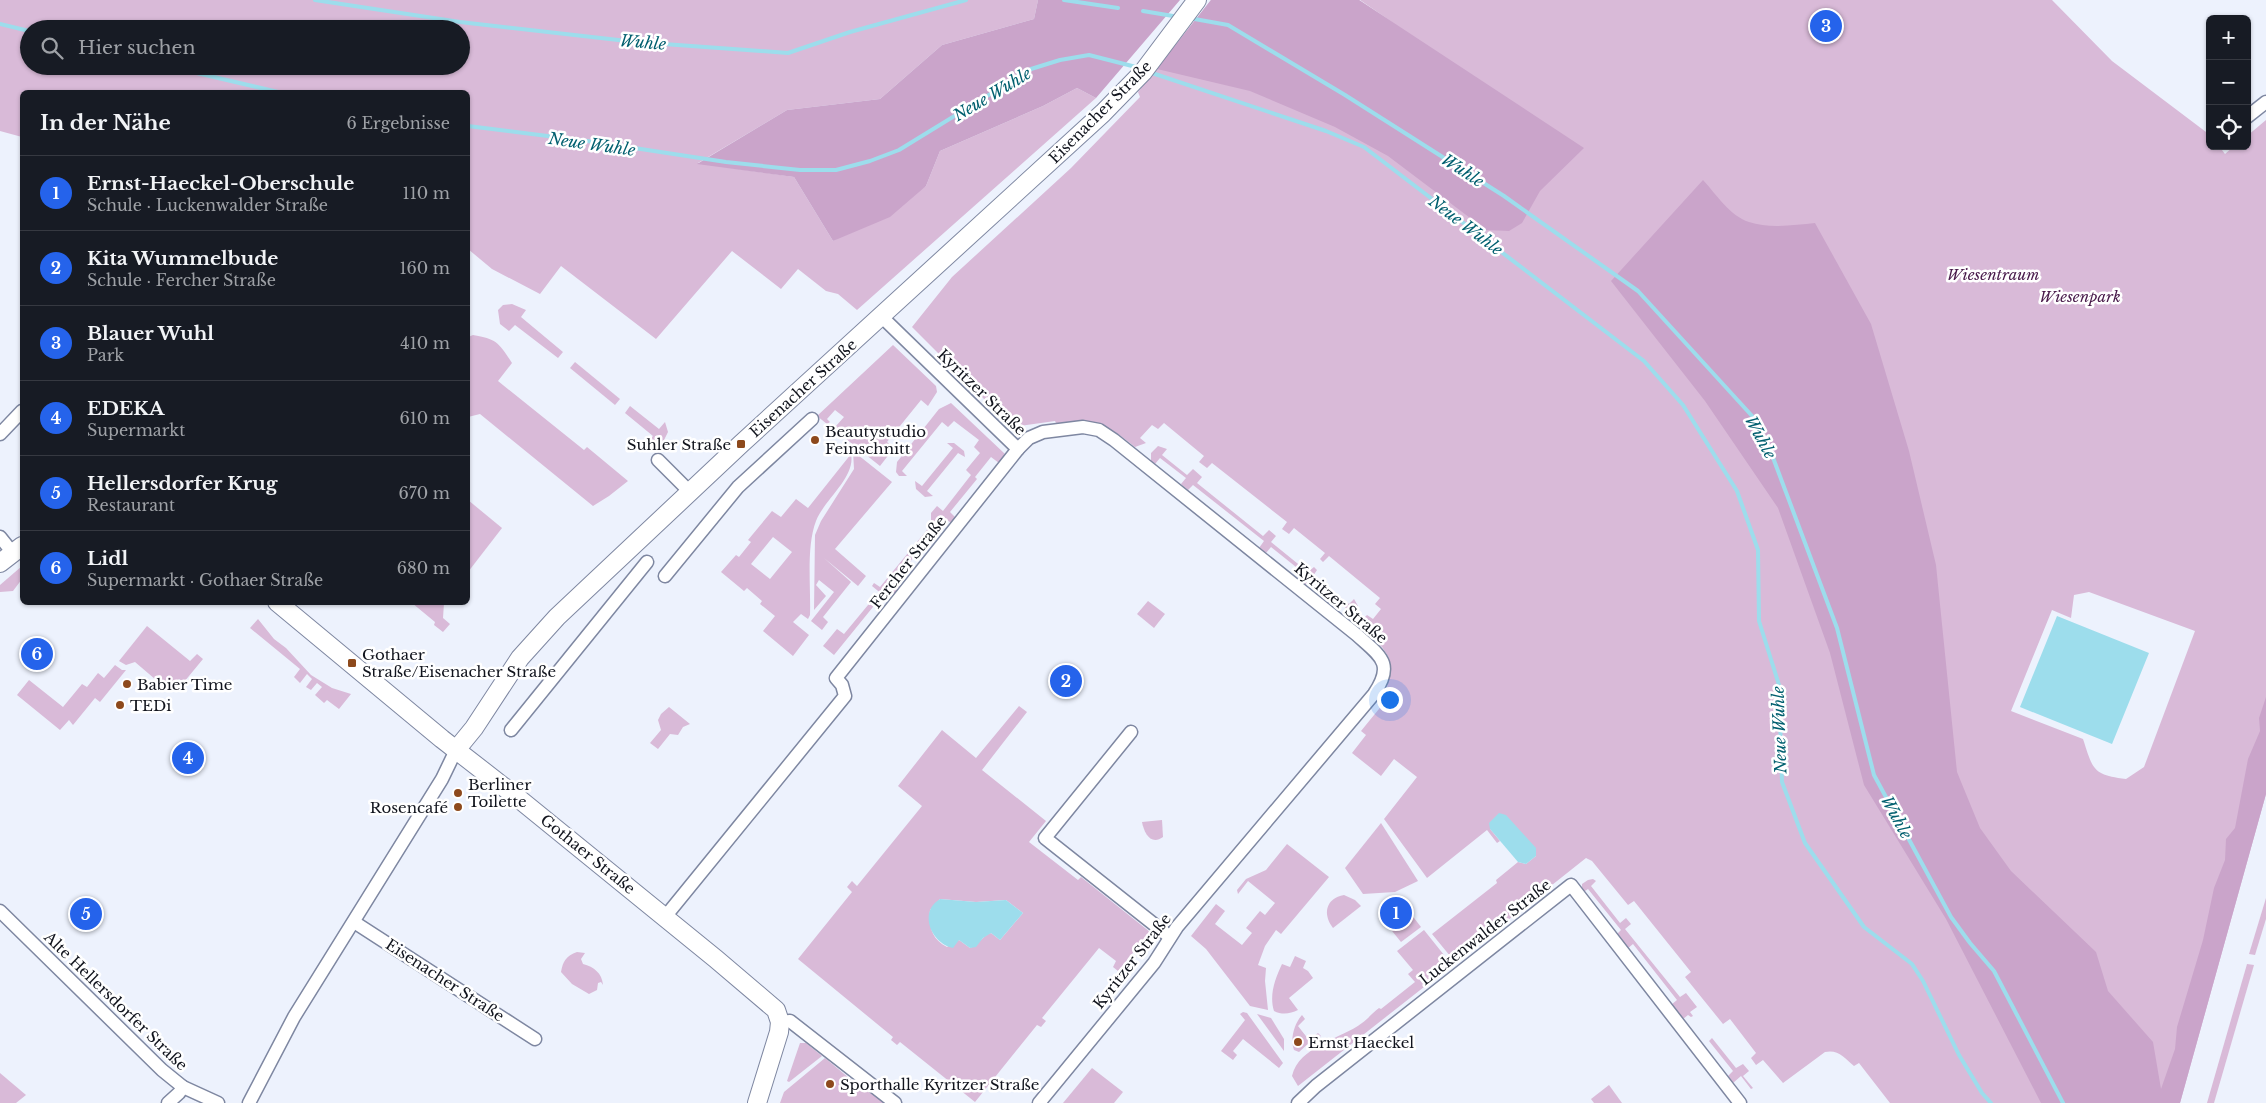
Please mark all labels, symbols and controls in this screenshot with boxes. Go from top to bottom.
pin: 3 [1810,7,1842,45]
map controls [2206,15,2251,150]
button: + [2206,15,2251,60]
search box [20,20,470,75]
water label: Wuhle [619,30,668,54]
icon: search [38,34,66,62]
text: Hier suchen [78,36,196,59]
street label: Eisenacher Straße [1045,57,1155,167]
button: − [2206,60,2251,105]
water label: Neue Wuhle [948,63,1035,126]
button: locate [2206,105,2251,150]
text: In der Nähe [40,110,171,136]
text: 6 Ergebnisse [347,113,450,133]
water label: Neue Wuhle [546,128,637,160]
water label: Wuhle [1438,149,1488,191]
text: Ernst-Haeckel-Oberschule [87,172,354,195]
text: 1 [53,183,59,203]
text: 110 m [403,183,450,203]
water label: Neue Wuhle [1424,190,1508,260]
text: Schule · Luckenwalder Straße [87,195,328,215]
text: Kita Wummelbude [87,247,278,270]
text: 2 [51,258,61,278]
text: 160 m [399,258,450,278]
park label: Wiesentraum [1947,265,2039,284]
text: Schule · Fercher Straße [87,270,276,290]
park label: Wiesenpark [2039,287,2121,306]
text: Blauer Wuhl [87,322,214,345]
text: 3 [51,333,61,353]
text: 410 m [400,333,450,353]
street label: Eisenacher Straße [745,335,861,441]
text: Park [87,345,124,365]
street label: Kyritzer Straße [934,345,1030,439]
text: EDEKA [87,397,164,420]
text: 4 [51,408,61,428]
text: 610 m [399,408,450,428]
water label: Wuhle [1741,412,1781,463]
text: Supermarkt [87,420,185,440]
place label: Beautystudio Feinschnitt [825,422,926,458]
marker: Beautystudio Feinschnitt [809,434,821,446]
place label: Suhler Straße [627,435,731,454]
marker: Suhler Straße [735,438,747,450]
text: Hellersdorfer Krug [87,472,277,495]
text: 5 [51,483,61,503]
text: 670 m [398,483,450,503]
text: Restaurant [87,495,175,515]
street label: Fercher Straße [866,512,950,612]
text: Lidl [87,547,128,570]
text: 6 [51,558,61,578]
text: 680 m [397,558,450,578]
street label: Kyritzer Straße [1291,559,1391,647]
text: Supermarkt · Gothaer Straße [87,570,323,590]
pin: 6 [21,635,53,673]
place label: Gothaer Straße/Eisenacher Straße [362,645,556,681]
marker: Gothaer Straße/Eisenacher Straße [346,657,358,669]
pin: 2 [1050,662,1082,700]
place label: Babier Time [137,675,232,694]
marker: Babier Time [121,678,133,690]
water label: Neue Wuhle [1767,685,1791,775]
your location [1377,687,1403,713]
place label: TEDi [130,696,171,715]
marker: TEDi [114,699,126,711]
pin: 4 [172,739,204,777]
place label: Berliner Toilette [468,775,532,811]
marker: Berliner Toilette [452,787,464,799]
water label: Wuhle [1877,792,1917,843]
place label: Rosencafé [370,798,448,817]
marker: Rosencafé [452,801,464,813]
street label: Gothaer Straße [537,810,639,898]
street label: Luckenwalder Straße [1416,875,1554,989]
pin: 1 [1380,894,1412,932]
pin: 5 [70,895,102,933]
street label: Kyritzer Straße [1089,910,1175,1012]
street label: Alte Hellersdorfer Straße [40,927,192,1074]
street label: Eisenacher Straße [382,935,508,1025]
place label: Ernst Haeckel [1308,1033,1414,1052]
marker: Ernst Haeckel [1292,1036,1304,1048]
place label: Sporthalle Kyritzer Straße [840,1075,1039,1094]
marker: Sporthalle Kyritzer Straße [824,1078,836,1090]

